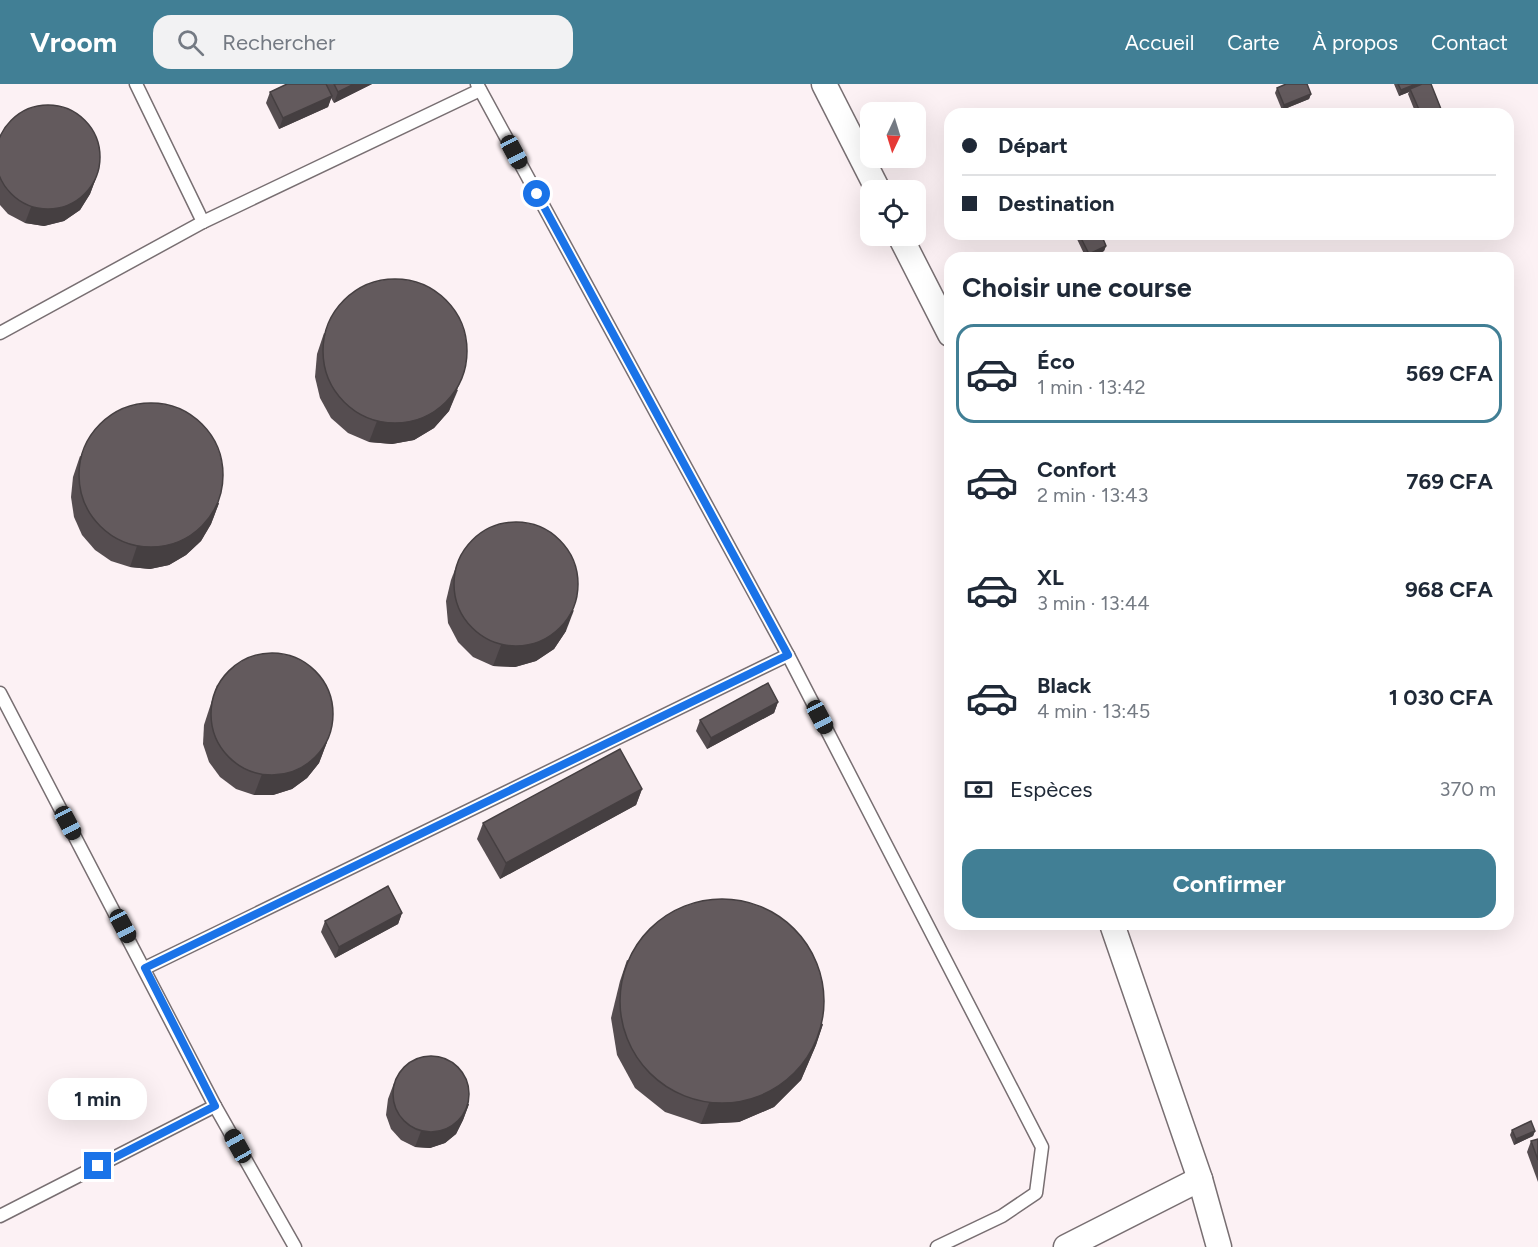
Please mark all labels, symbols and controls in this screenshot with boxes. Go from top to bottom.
search box [153,15,573,69]
text: Vroom [30,25,117,59]
icon: search [174,26,207,59]
text: Rechercher [222,29,335,56]
text: Accueil [1125,30,1194,55]
text: Carte [1227,30,1280,55]
text: À propos [1313,30,1398,55]
text: Contact [1431,30,1508,55]
north arrow [860,102,926,168]
map controls [860,102,926,246]
car [498,132,530,172]
text: Départ [998,132,1068,159]
route start [523,180,550,207]
button: locate [860,180,926,246]
text: Destination [998,190,1115,217]
text: Choisir une course [962,271,1192,304]
icon: car [965,347,1019,401]
text: Éco [1037,348,1075,375]
text: 569 CFA [1406,360,1493,387]
text: 1 min · 13:42 [1037,375,1146,399]
icon: car [965,455,1019,509]
text: Confort [1037,456,1117,483]
text: 769 CFA [1406,468,1493,495]
text: 2 min · 13:43 [1037,483,1148,507]
icon: car [965,563,1019,617]
text: XL [1037,564,1064,591]
text: 968 CFA [1405,576,1493,603]
text: 3 min · 13:44 [1037,591,1150,615]
icon: car [965,671,1019,725]
text: Black [1037,672,1091,699]
text: 1 030 CFA [1389,684,1493,711]
car [804,697,836,737]
text: 4 min · 13:45 [1037,699,1150,723]
icon: cash [962,773,995,806]
text: Espèces [1010,776,1092,803]
text: 370 m [1440,777,1496,801]
car [52,803,84,843]
button: Confirmer [962,849,1496,918]
car [107,906,139,946]
callout: 1 min [48,1079,148,1121]
text: 1 min [74,1087,121,1111]
car [221,1126,255,1166]
route end [84,1152,111,1179]

